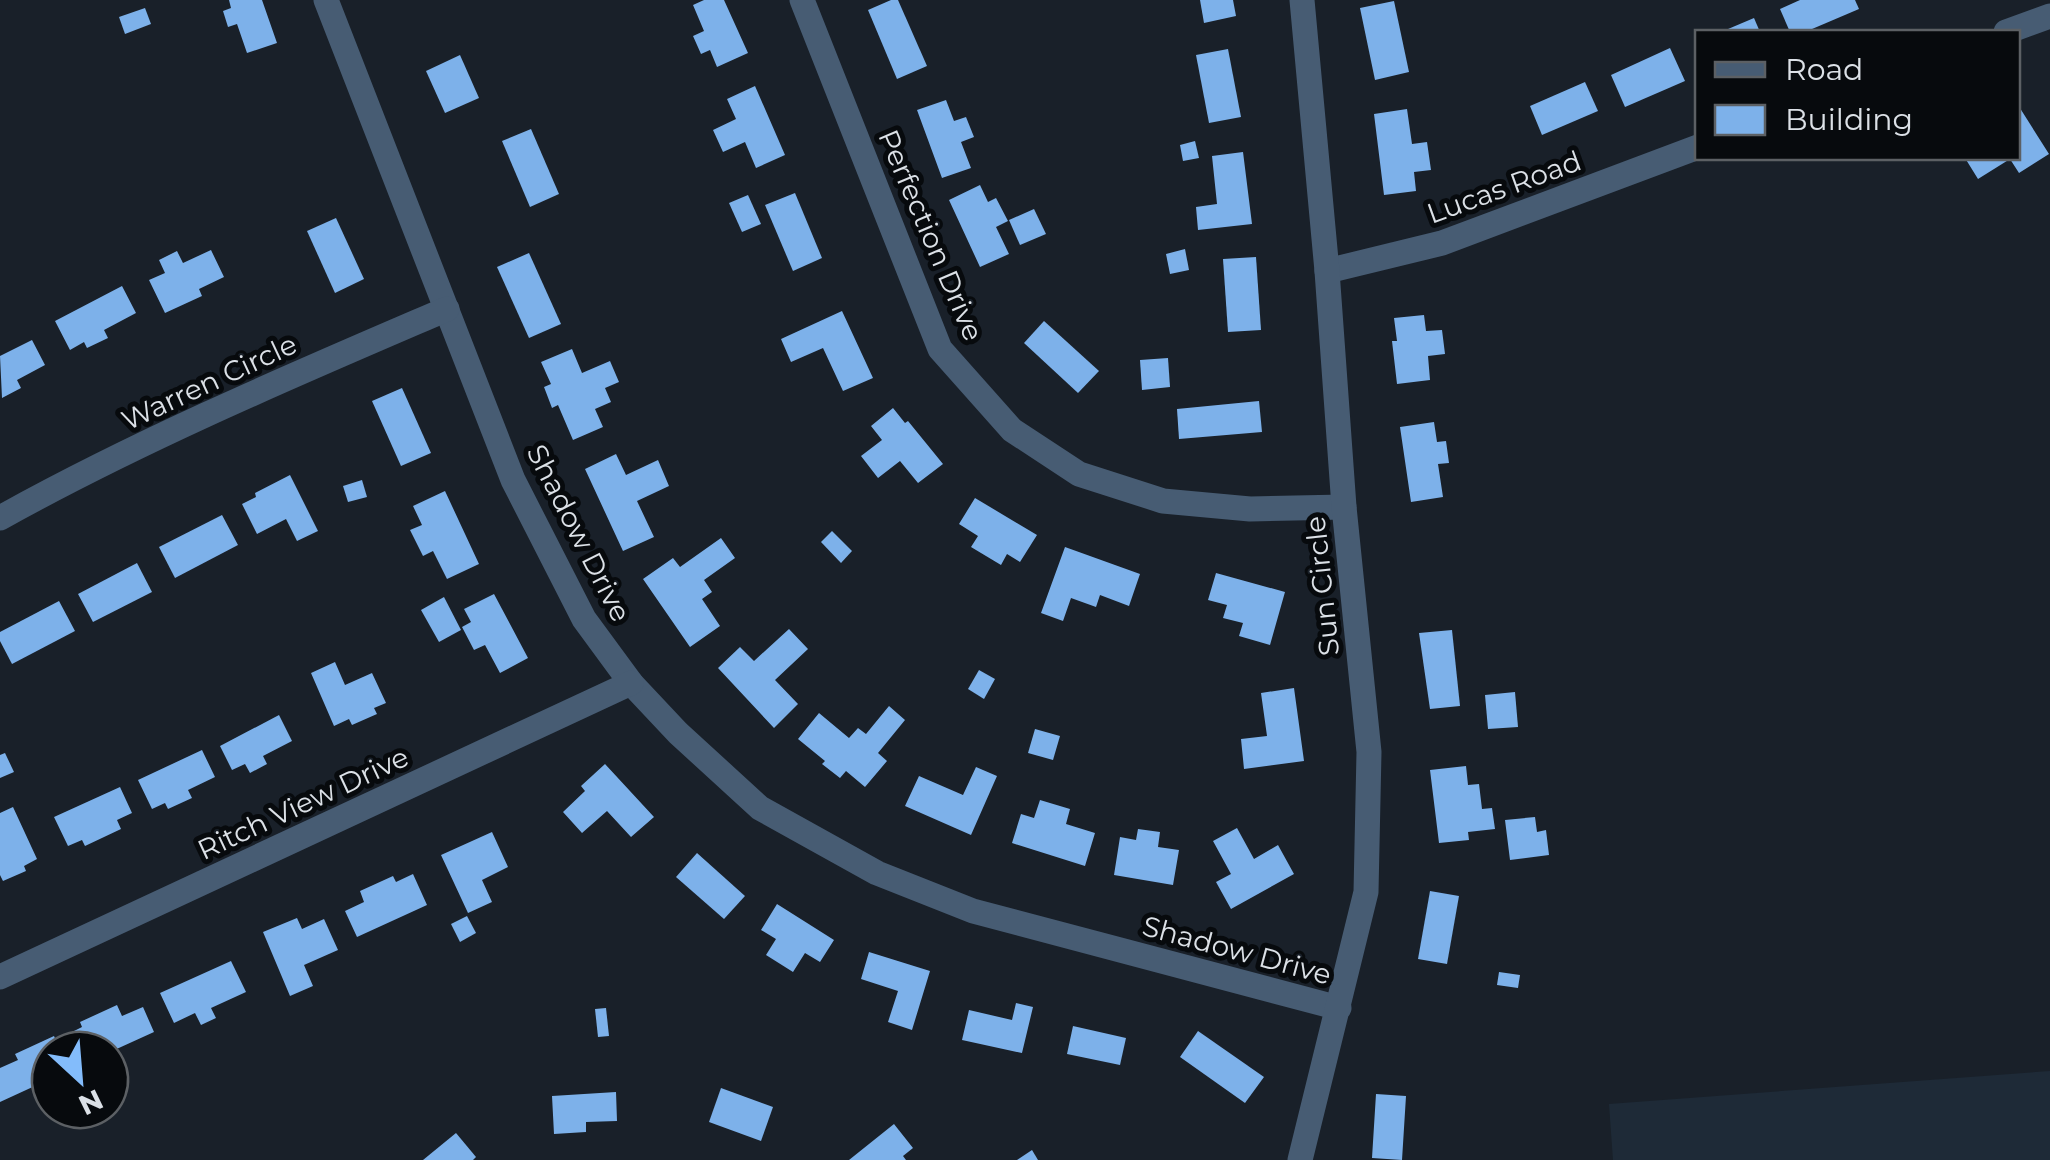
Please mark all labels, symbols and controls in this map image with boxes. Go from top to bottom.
legend [1695,30,2020,160]
text: Road [1785,51,1863,88]
text: Building [1785,101,1913,138]
street label: Perfection Drive [871,124,991,346]
street label: Lucas Road [1422,143,1586,231]
street label: Warren Circle [116,327,302,437]
street label: Shadow Drive [520,439,638,627]
street label: Sun Circle [1298,514,1346,658]
street label: Ritch View Drive [192,739,414,867]
street label: Shadow Drive [1139,908,1335,992]
north arrow [30,1030,130,1130]
text: N [73,1082,109,1123]

